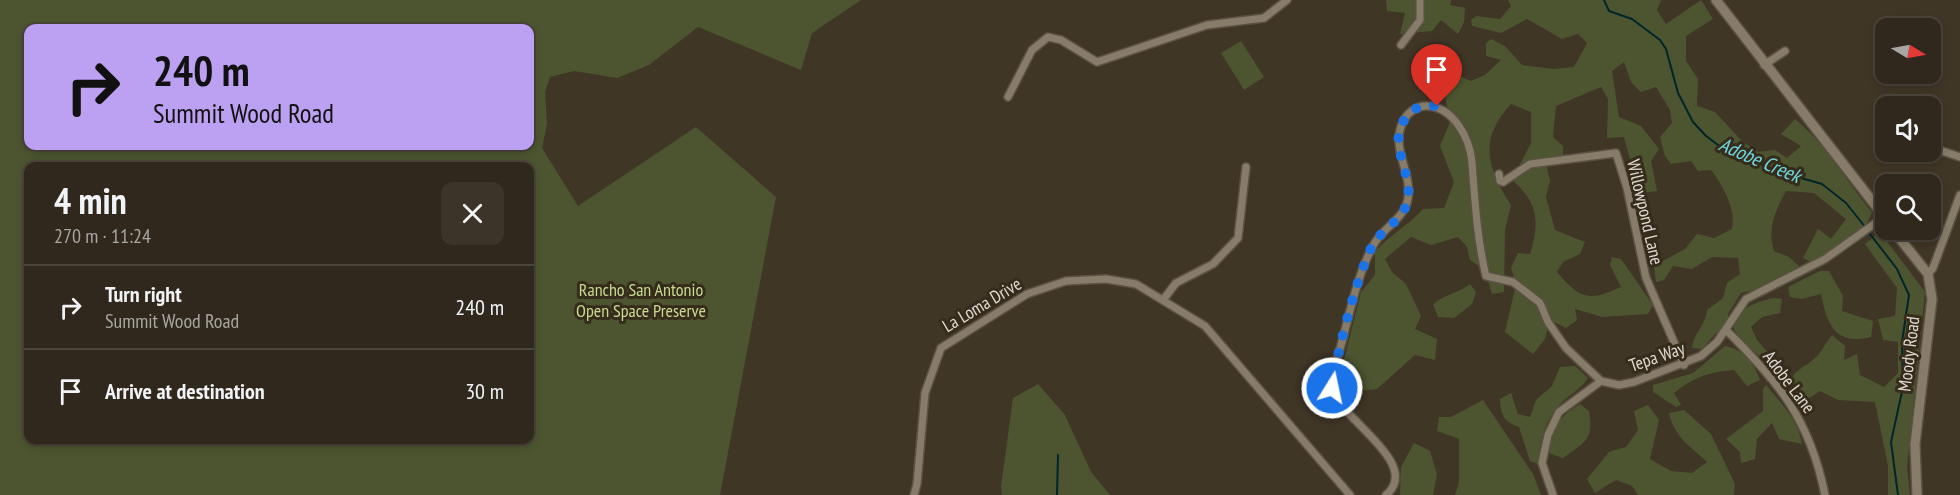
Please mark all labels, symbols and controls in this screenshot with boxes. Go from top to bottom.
north arrow [1875,18,1941,84]
map controls [1875,18,1941,240]
text: 240 m [153,43,250,98]
pin [1411,44,1462,106]
icon: right [54,48,132,126]
icon: arrive [1420,53,1453,86]
text: Summit Wood Road [153,96,334,130]
button: sound [1875,96,1941,162]
water label: Adobe Creek [1715,131,1807,190]
street label: Willowpond Lane [1622,157,1669,267]
button: search [1875,174,1941,240]
text: 4 min [54,177,127,224]
button: close [441,182,504,245]
text: 270 m · 11:24 [54,223,151,249]
street label: La Loma Drive [938,272,1025,337]
park label: Rancho San Antonio Open Space Preserve [576,278,706,322]
text: Turn right [105,280,182,308]
icon: right [54,291,87,324]
text: 240 m [455,293,504,321]
text: Summit Wood Road [105,308,239,334]
street label: Moody Road [1892,315,1925,393]
street label: Tepa Way [1626,336,1688,377]
street label: Adobe Lane [1758,346,1821,418]
position arrow [1300,356,1364,420]
icon: arrive [54,375,87,408]
text: Arrive at destination [105,377,265,405]
text: 30 m [465,377,504,405]

